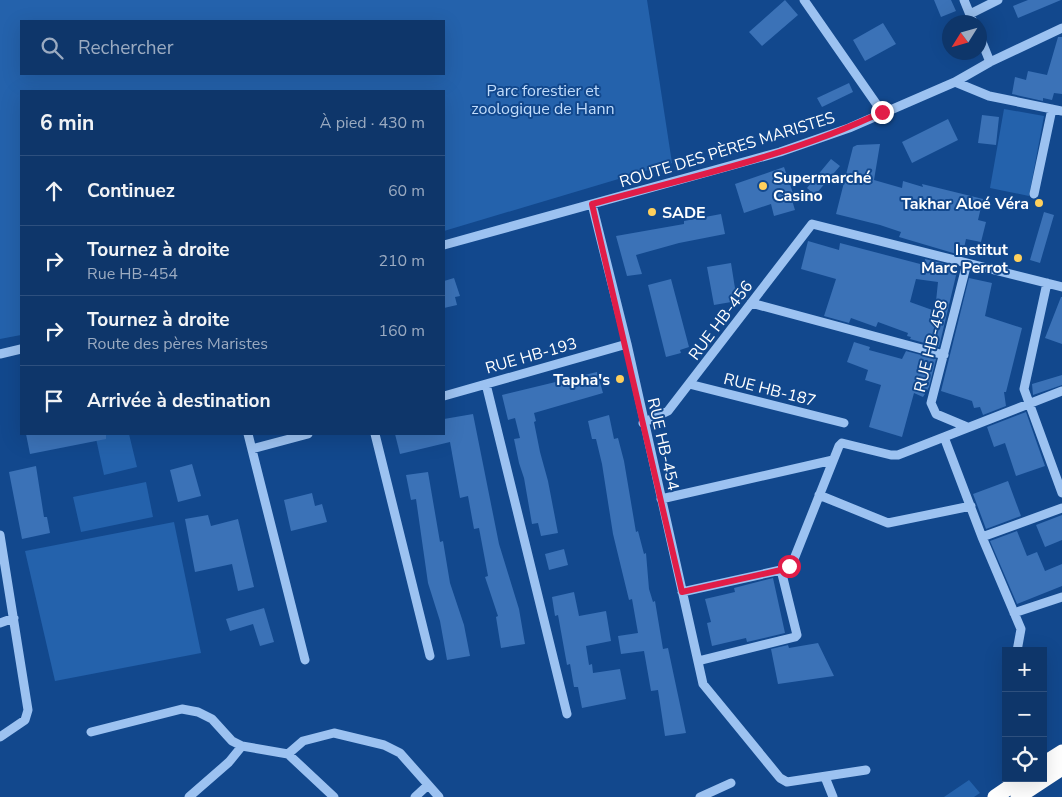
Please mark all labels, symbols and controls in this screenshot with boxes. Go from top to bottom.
north arrow [942,15,987,60]
search box [20,20,445,75]
icon: search [38,34,66,62]
text: Rechercher [78,35,173,61]
park label: Parc forestier et zoologique de Hann [471,80,615,120]
route end [871,101,894,124]
street label: ROUTE DES PÈRES MARISTES [617,107,838,193]
text: 6 min [40,109,94,137]
text: À pied · 430 m [320,112,425,134]
place label: Supermarché Casino [773,167,872,207]
icon: ahead [40,177,68,205]
text: Continuez [87,178,175,204]
text: 60 m [388,180,425,202]
marker: Supermarché Casino [757,180,769,192]
place label: Takhar Aloé Véra [901,193,1029,215]
marker: Takhar Aloé Véra [1033,197,1045,209]
place label: SADE [662,202,706,224]
marker: SADE [646,206,658,218]
text: Tournez à droite [87,237,230,263]
place label: Institut Marc Perrot [921,239,1009,279]
icon: right [40,247,68,275]
text: 210 m [378,250,425,272]
marker: Institut Marc Perrot [1012,252,1024,264]
text: Rue HB-454 [87,263,178,285]
street label: RUE HB-456 [684,276,758,365]
street label: RUE HB-458 [909,298,953,395]
text: Tournez à droite [87,307,230,333]
icon: right [40,317,68,345]
text: 160 m [378,320,425,342]
street label: RUE HB-193 [483,332,580,380]
text: Route des pères Maristes [87,333,268,355]
street label: RUE HB-187 [721,368,818,412]
place label: Tapha's [553,369,610,391]
marker: Tapha's [614,373,626,385]
icon: arrive [40,387,68,415]
text: Arrivée à destination [87,388,271,414]
street label: RUE HB-454 [642,396,684,493]
route start [778,555,801,578]
map controls [1002,647,1047,782]
button: + [1002,647,1047,692]
button: − [1002,692,1047,737]
button: locate [1002,737,1047,782]

